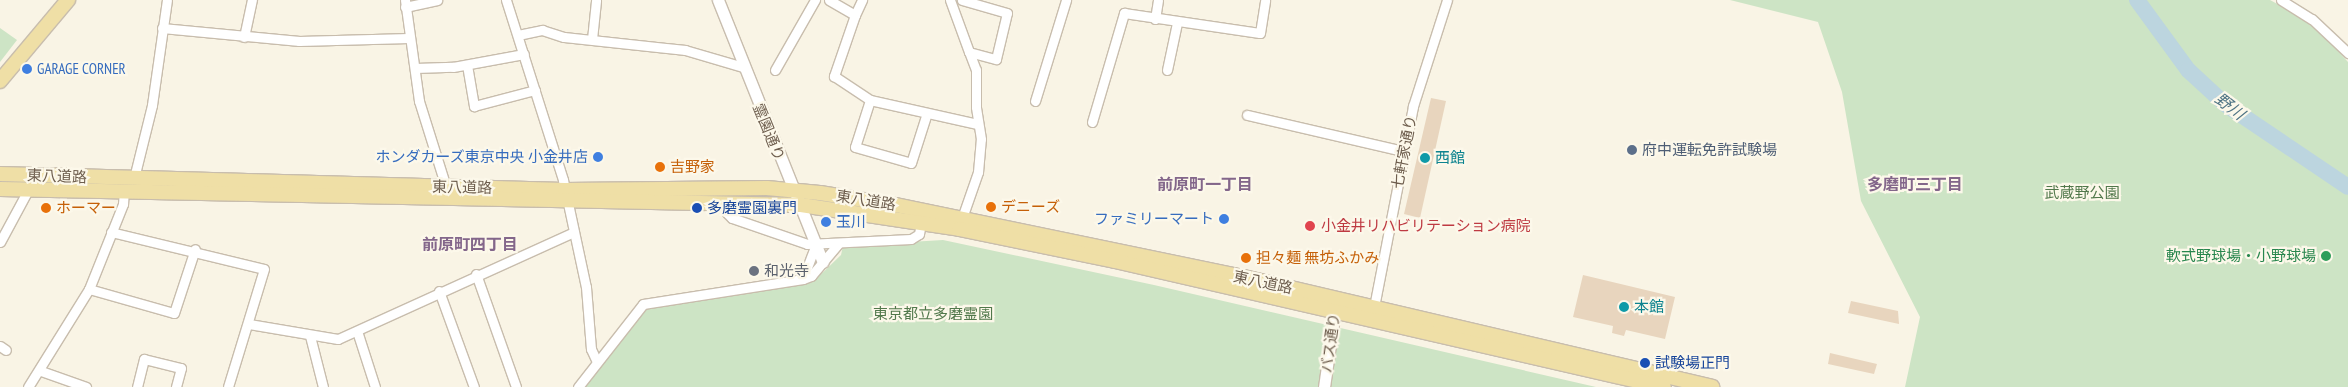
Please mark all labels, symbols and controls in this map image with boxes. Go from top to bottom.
place label: GARAGE CORNER [37,60,126,78]
marker: GARAGE CORNER [21,63,33,75]
water label: 野川 [2211,89,2249,123]
street label: 霊園通り [749,101,789,163]
street label: 七軒家通り [1388,113,1420,191]
place label: 府中運転免許試験場 [1642,141,1777,159]
marker: 府中運転免許試験場 [1626,144,1638,156]
place label: ホンダカーズ東京中央 小金井店 [375,148,588,166]
place label: 西館 [1435,149,1465,167]
marker: ホンダカーズ東京中央 小金井店 [592,151,604,163]
marker: 西館 [1419,152,1431,164]
place label: 吉野家 [670,158,715,176]
marker: 吉野家 [654,161,666,173]
street label: 東八道路 [27,166,87,186]
district label: 前原町一丁目 [1157,174,1253,194]
district label: 多磨町三丁目 [1867,174,1963,194]
street label: 東八道路 [432,177,492,197]
park label: 武蔵野公園 [2045,184,2119,202]
street label: 東八道路 [835,186,897,214]
place label: デニーズ [1001,198,1061,216]
place label: ホーマー [56,199,116,217]
place label: 多磨霊園裏門 [707,199,797,217]
marker: デニーズ [985,201,997,213]
marker: ホーマー [40,202,52,214]
marker: 多磨霊園裏門 [691,202,703,214]
place label: ファミリーマート [1094,210,1214,228]
place label: 玉川 [836,213,866,231]
marker: ファミリーマート [1218,213,1230,225]
marker: 玉川 [820,216,832,228]
place label: 小金井リハビリテーション病院 [1321,217,1531,235]
marker: 小金井リハビリテーション病院 [1303,219,1317,233]
district label: 前原町四丁目 [422,234,518,254]
place label: 軟式野球場・小野球場 [2166,247,2316,265]
place label: 担々麺 無坊ふかみ [1256,249,1379,267]
marker: 軟式野球場・小野球場 [2320,250,2332,262]
marker: 担々麺 無坊ふかみ [1240,252,1252,264]
place label: 和光寺 [764,262,809,280]
marker: 和光寺 [748,265,760,277]
street label: 東八道路 [1232,267,1294,297]
place label: 本館 [1634,298,1664,316]
marker: 本館 [1618,301,1630,313]
park label: 東京都立多磨霊園 [873,305,993,323]
street label: バス通り [1317,312,1343,374]
place label: 試験場正門 [1655,354,1730,372]
marker: 試験場正門 [1639,357,1651,369]

